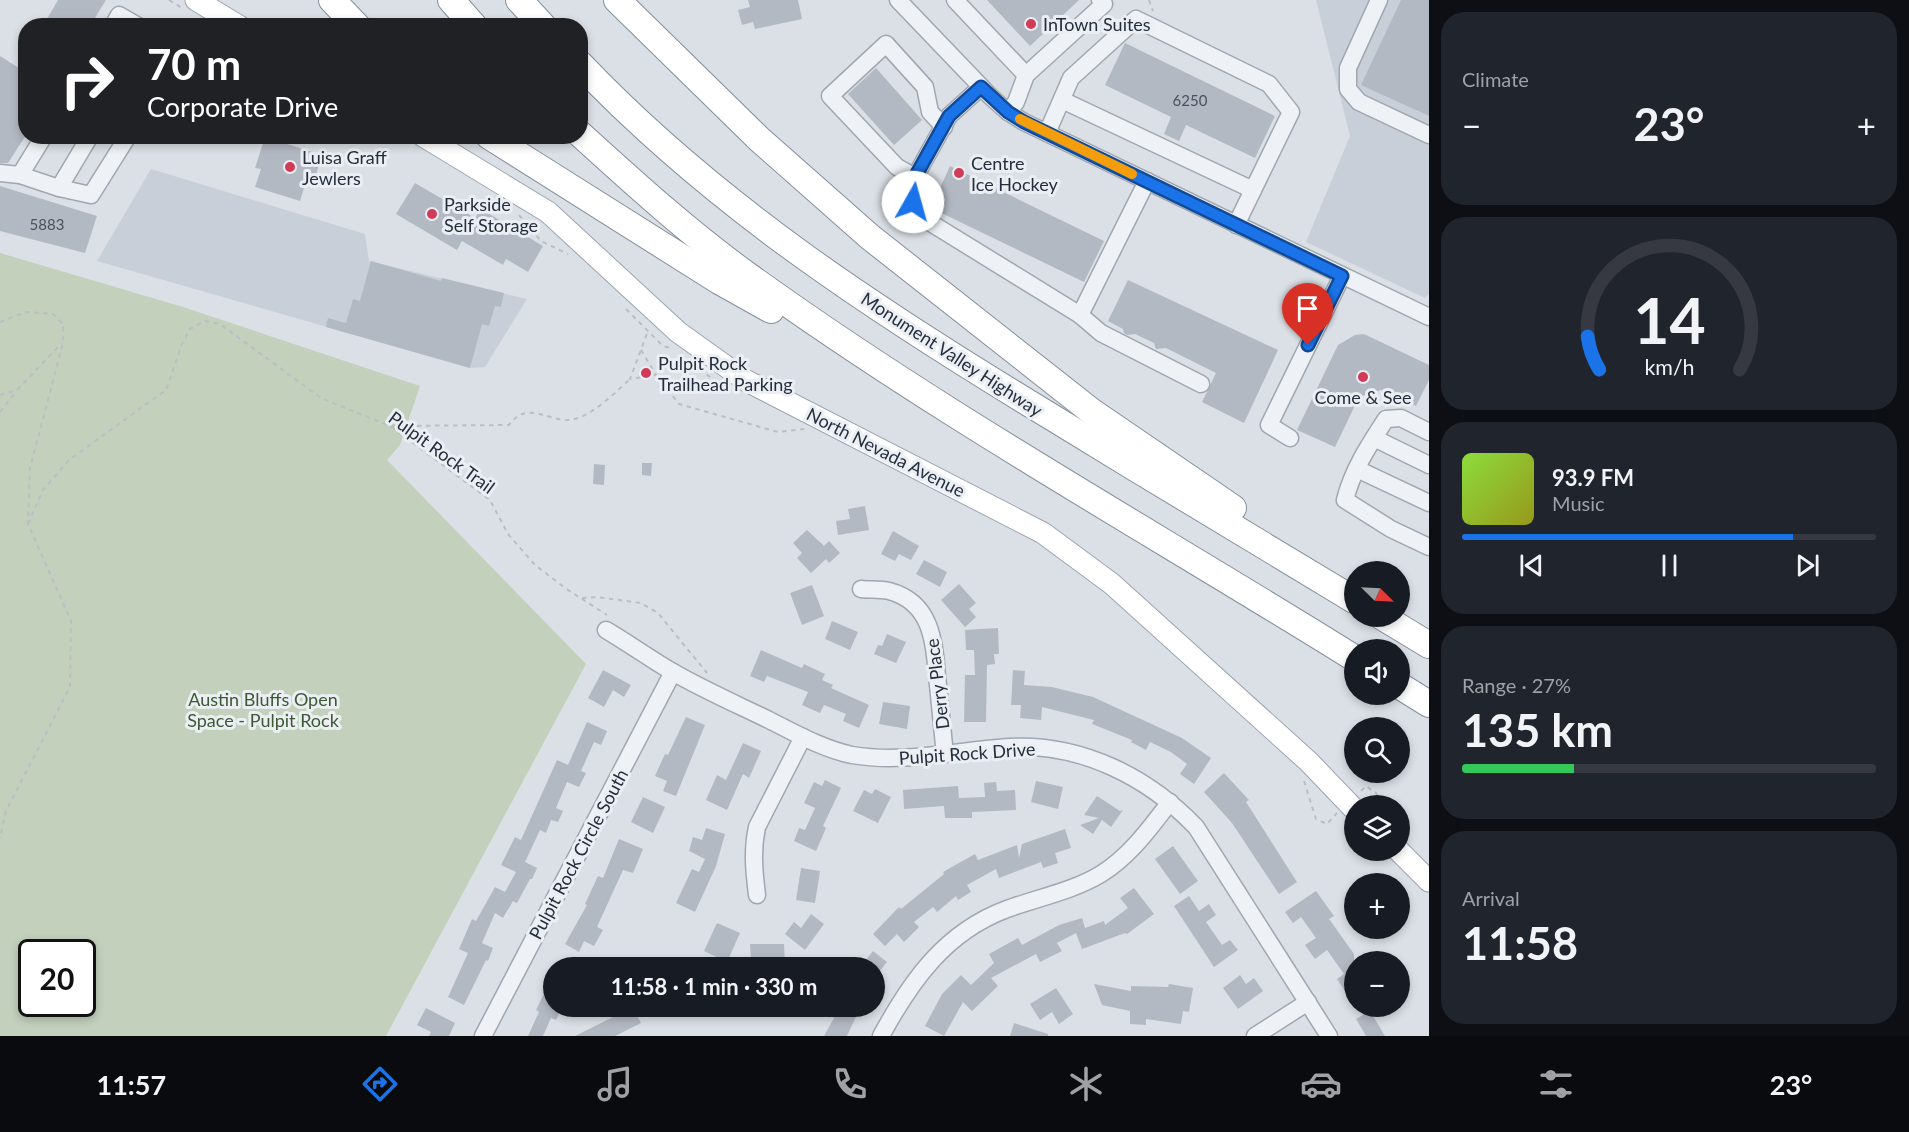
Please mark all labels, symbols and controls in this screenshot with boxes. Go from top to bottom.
place label: InTown Suites [1043,13,1151,35]
marker: InTown Suites [1024,17,1038,31]
text: 70 m [147,39,241,89]
icon: right [48,42,126,120]
text: Climate [1462,67,1529,91]
text: Corporate Drive [147,90,338,123]
house number: 6250 [1173,91,1208,109]
text: 23° [1634,97,1704,151]
text: − [1462,105,1481,145]
text: + [1857,105,1876,145]
place label: Luisa Graff Jewlers [302,146,387,189]
place label: Centre Ice Hockey [971,152,1058,195]
marker: Luisa Graff Jewlers [283,160,297,174]
marker: Centre Ice Hockey [952,166,966,180]
position arrow [881,170,945,234]
place label: Parkside Self Storage [444,193,538,236]
marker: Parkside Self Storage [425,207,439,221]
house number: 5883 [30,215,64,233]
text: 14 [1633,282,1705,357]
pin [1282,283,1333,345]
street label: Monument Valley Highway [857,287,1047,421]
icon: arrive [1291,292,1324,325]
place label: Pulpit Rock Trailhead Parking [658,352,793,395]
text: km/h [1644,355,1694,381]
marker: Pulpit Rock Trailhead Parking [639,366,653,380]
marker: Come & See [1356,370,1370,384]
place label: Come & See [1314,386,1412,408]
street label: North Nevada Avenue [803,403,969,501]
street label: Pulpit Rock Trail [385,406,499,498]
text: 93.9 FM [1552,464,1634,491]
text: Music [1552,491,1605,515]
icon: previous [1515,549,1548,582]
icon: pause [1653,549,1686,582]
icon: next [1791,549,1824,582]
north arrow [1344,561,1410,627]
map controls [1344,561,1410,1017]
street label: Derry Place [921,637,953,731]
button: sound [1344,639,1410,705]
text: Range · 27% [1462,673,1571,697]
park label: Austin Bluffs Open Space - Pulpit Rock [187,688,340,731]
text: 135 km [1462,703,1613,757]
button: search [1344,717,1410,783]
street label: Pulpit Rock Drive [898,737,1036,769]
street label: Pulpit Rock Circle South [524,765,632,943]
button: layers [1344,795,1410,861]
button: + [1344,873,1410,939]
text: Arrival [1462,886,1520,910]
text: 11:58 [1462,916,1578,970]
speed limit sign: 20 [18,939,96,1017]
button: − [1344,951,1410,1017]
text: 11:58 · 1 min · 330 m [611,973,817,1000]
icon: directions [359,1063,401,1105]
icon: music [594,1063,636,1105]
icon: phone [829,1063,871,1105]
icon: climate [1065,1063,1107,1105]
icon: car [1300,1063,1342,1105]
icon: filters [1535,1063,1577,1105]
text: 11:57 [97,1068,166,1101]
text: 23° [1770,1068,1812,1101]

